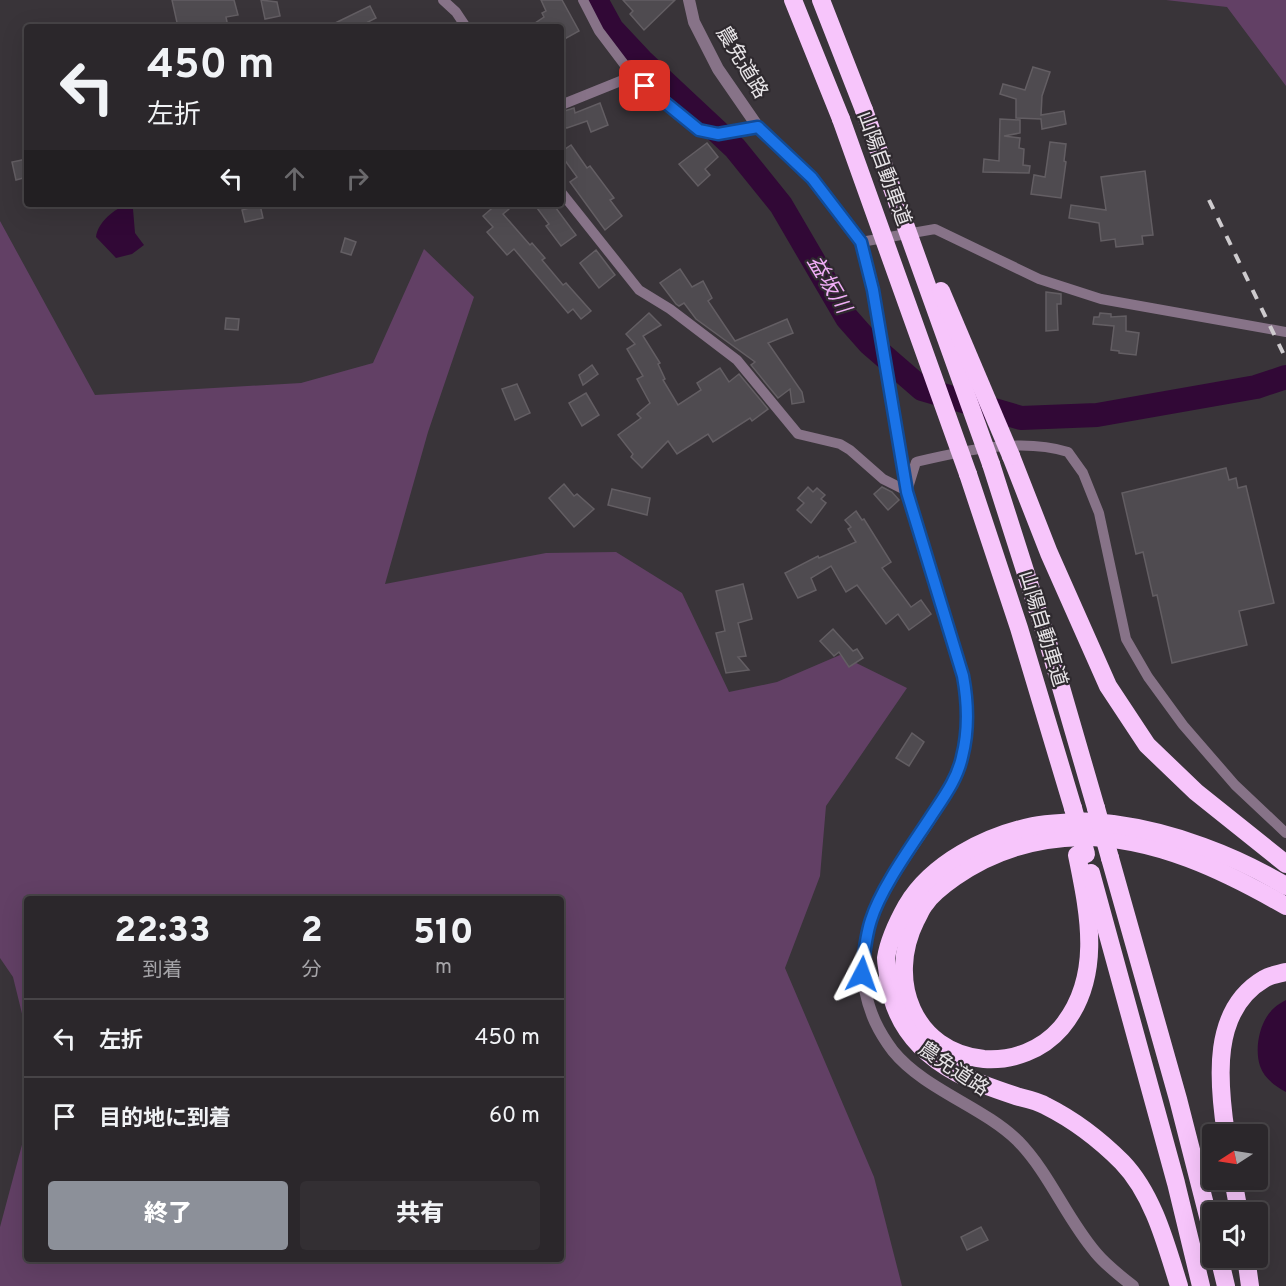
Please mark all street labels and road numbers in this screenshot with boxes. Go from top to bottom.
street label: 農免道路 [709,22,773,104]
street label: 山陽自動車道 [850,108,916,230]
street label: 山陽自動車道 [1012,568,1072,690]
street label: 農免道路 [913,1037,993,1103]

